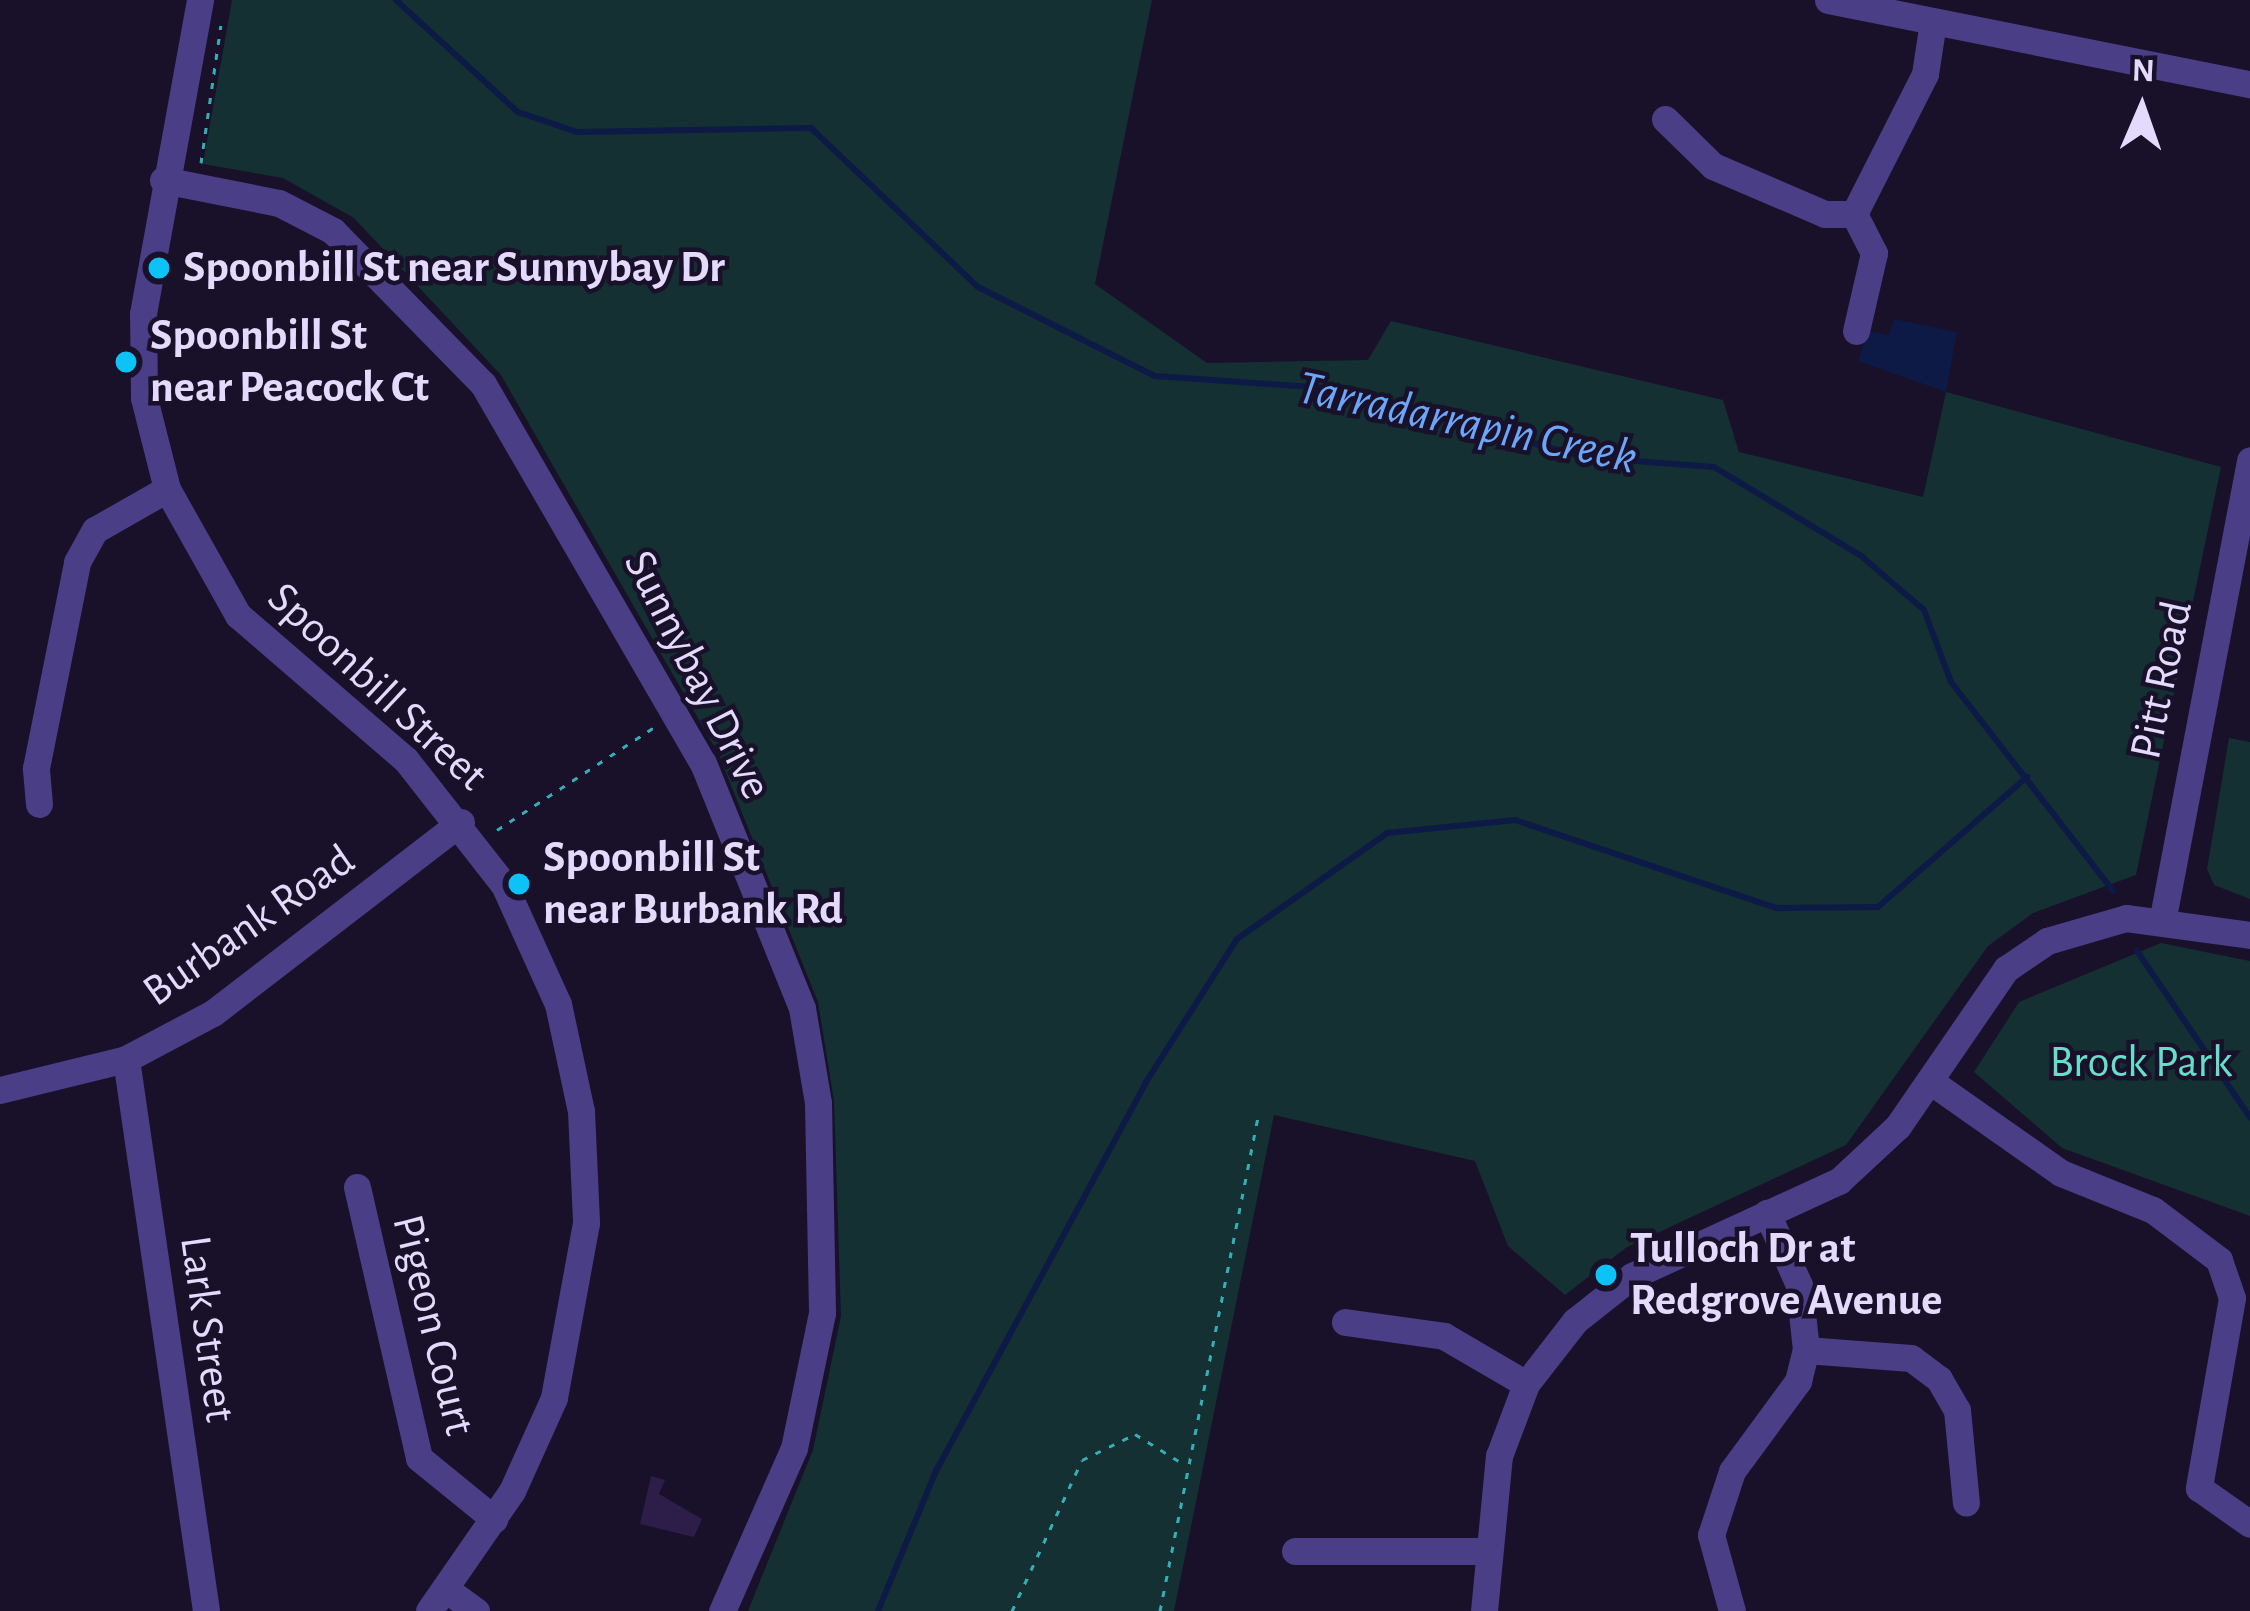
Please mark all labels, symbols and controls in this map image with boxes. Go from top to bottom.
north arrow [2082,48,2202,168]
text: N [2131,55,2155,88]
place label: Spoonbill St near Sunnybay Dr [183,241,725,295]
marker: Spoonbill St near Sunnybay Dr [146,255,172,281]
place label: Spoonbill St near Peacock Ct [150,309,429,415]
marker: Spoonbill St near Peacock Ct [113,349,139,375]
water label: Tarradarrapin Creek [1292,360,1642,488]
street label: Sunnybay Drive [611,542,783,808]
street label: Spoonbill Street [256,572,498,802]
street label: Pitt Road [2119,596,2205,764]
place label: Spoonbill St near Burbank Rd [543,831,843,937]
street label: Burbank Road [133,834,365,1018]
marker: Spoonbill St near Burbank Rd [506,871,532,897]
park label: Brock Park [2049,1036,2233,1090]
street label: Pigeon Court [380,1209,486,1441]
place label: Tulloch Dr at Redgrove Avenue [1630,1222,1943,1328]
street label: Lark Street [167,1232,247,1426]
marker: Tulloch Dr at Redgrove Avenue [1593,1262,1619,1288]

